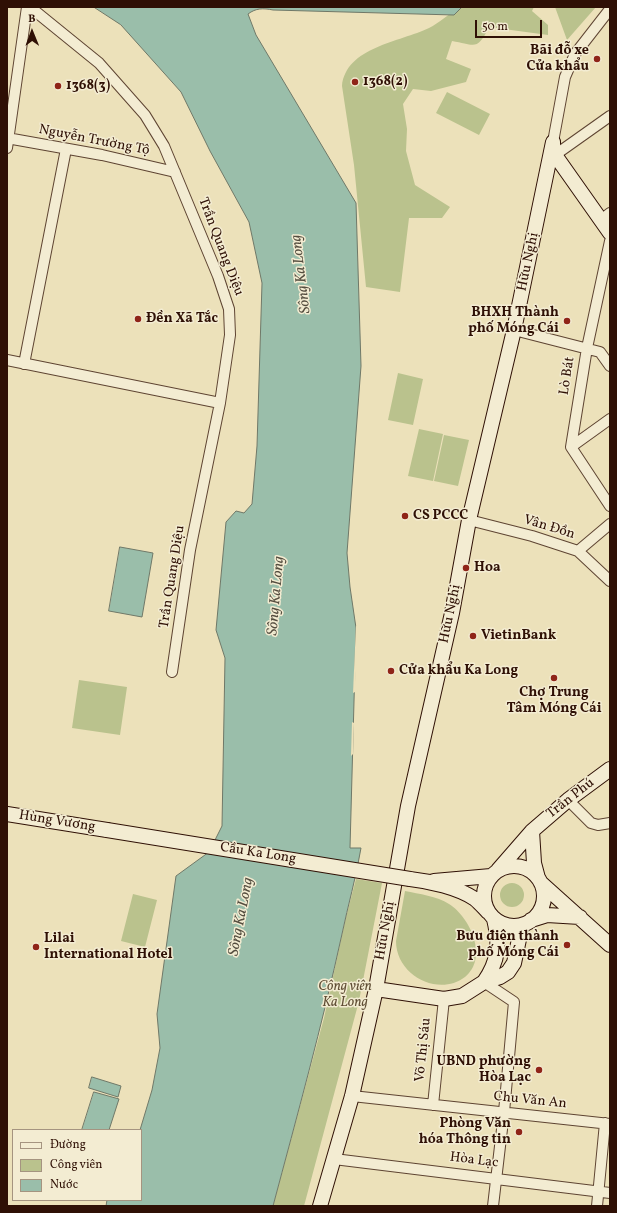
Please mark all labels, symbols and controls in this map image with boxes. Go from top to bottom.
north arrow [12,12,52,52]
text: B [28,12,36,27]
scale bar [477,12,544,38]
text: 50 m [482,19,508,35]
place label: Bãi đỗ xe Cửa khẩu [527,43,589,76]
marker: Bãi đỗ xe Cửa khẩu [592,54,602,64]
place label: 1368(2) [363,74,407,90]
marker: 1368(2) [350,77,360,87]
place label: 1368(3) [66,78,110,94]
marker: 1368(3) [53,81,63,91]
street label: Nguyễn Trường Tộ [37,122,151,160]
street label: Trần Quang Diệu [194,195,246,299]
street label: Hữu Nghị [515,231,543,293]
water label: Sông Ka Long [288,234,316,314]
place label: BHXH Thành phố Móng Cái [468,305,559,338]
place label: Đền Xã Tắc [146,311,218,327]
marker: Đền Xã Tắc [133,314,143,324]
marker: BHXH Thành phố Móng Cái [562,316,572,326]
street label: Lò Bát [557,356,579,396]
place label: CS PCCC [413,508,468,524]
marker: CS PCCC [400,511,410,521]
street label: Vân Đồn [521,512,577,544]
street label: Trần Quang Diệu [157,524,189,630]
water label: Sông Ka Long [265,556,289,636]
place label: Hoa [474,560,501,576]
marker: Hoa [461,563,471,573]
street label: Hữu Nghị [437,583,465,645]
place label: VietinBank [481,628,556,644]
marker: VietinBank [468,631,478,641]
place label: Cửa khẩu Ka Long [399,663,518,679]
marker: Cửa khẩu Ka Long [386,666,396,676]
marker: Chợ Trung Tâm Móng Cái [549,673,559,683]
place label: Chợ Trung Tâm Móng Cái [506,685,602,718]
street label: Trần Phú [544,775,598,823]
street label: Hùng Vương [18,808,96,836]
street label: Cầu Ka Long [219,840,297,868]
water label: Sông Ka Long [226,876,258,958]
street label: Hữu Nghị [373,900,399,962]
place label: Bưu điện thành phố Móng Cái [456,929,559,962]
place label: Lilai International Hotel [44,931,173,964]
marker: Bưu điện thành phố Móng Cái [562,940,572,950]
marker: Lilai International Hotel [31,942,41,952]
park label: Công viên Ka Long [318,979,372,1012]
street label: Võ Thị Sáu [412,1017,436,1083]
place label: UBND phường Hòa Lạc [436,1054,531,1086]
marker: UBND phường Hòa Lạc [534,1065,544,1075]
street label: Chu Văn An [493,1089,567,1113]
place label: Phòng Văn hóa Thông tin [419,1116,511,1148]
marker: Phòng Văn hóa Thông tin [514,1127,524,1137]
legend [12,1129,142,1201]
text: Đường [50,1137,86,1153]
street label: Hòa Lạc [449,1150,499,1172]
text: Công viên [50,1157,102,1173]
text: Nước [50,1177,78,1193]

